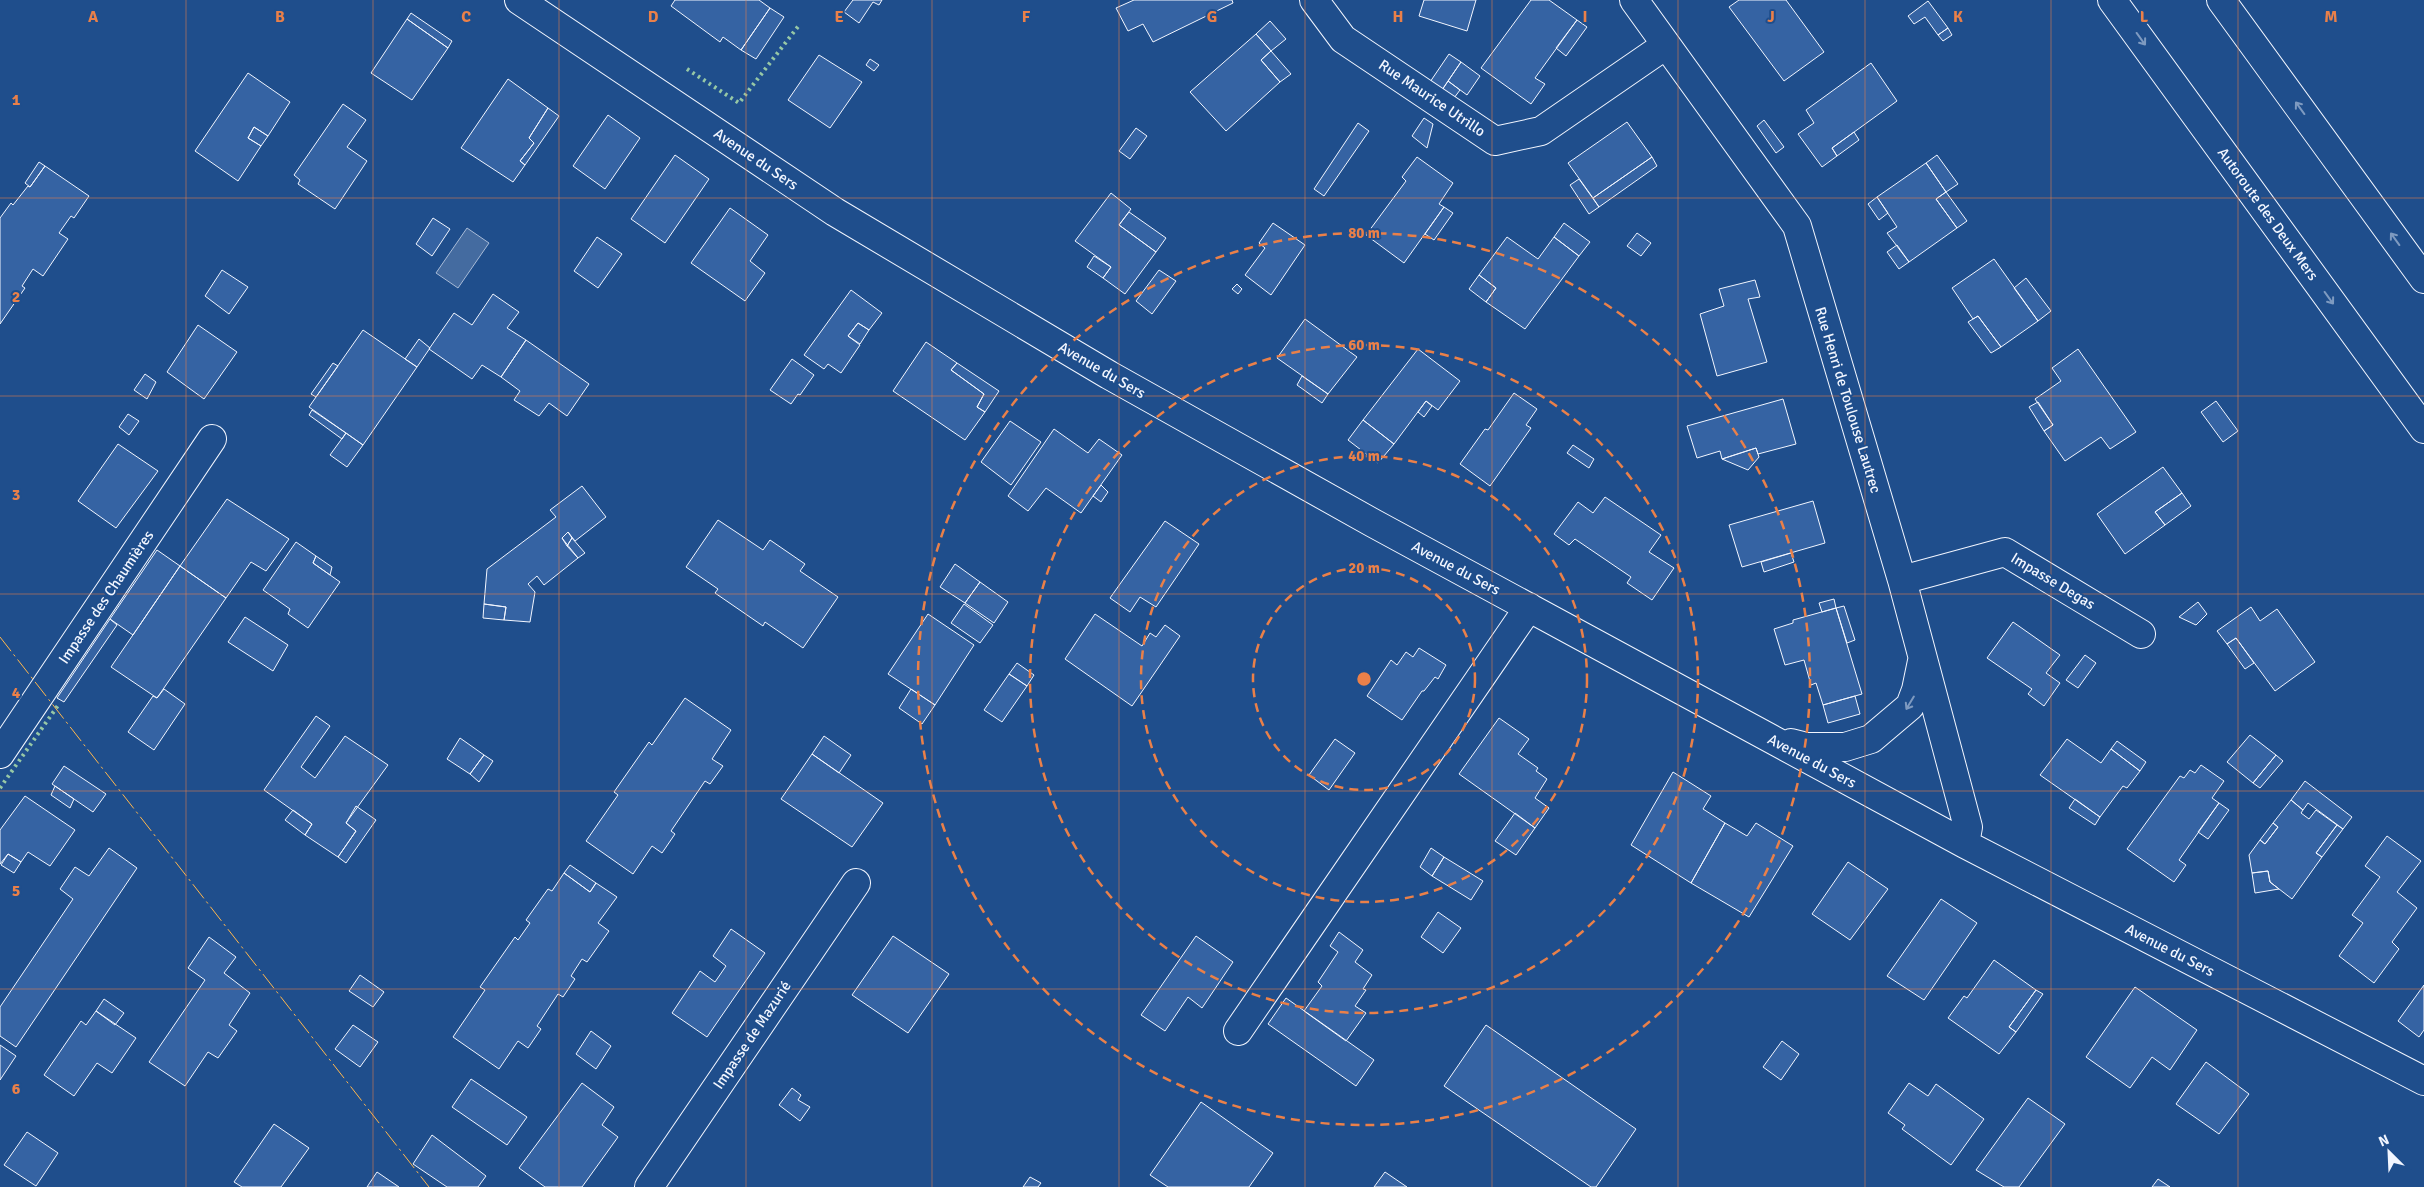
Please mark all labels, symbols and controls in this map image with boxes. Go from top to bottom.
text: A [88,7,99,27]
text: B [275,7,285,27]
text: C [461,7,471,27]
text: D [648,7,659,27]
text: E [834,7,844,27]
text: F [1022,7,1031,27]
text: G [1207,7,1217,27]
text: H [1393,7,1403,27]
text: I [1582,7,1588,27]
text: J [1767,7,1775,27]
text: K [1953,7,1963,27]
text: L [2140,7,2149,27]
text: M [2324,7,2338,27]
one-way arrow [2136,32,2146,46]
street label: Rue Maurice Utrillo [1375,56,1489,140]
text: 1 [12,90,21,110]
one-way arrow [2295,101,2305,115]
street label: Avenue du Sers [711,124,802,194]
street label: Autoroute des Deux Mers [2214,144,2323,284]
text: 80 m [1348,224,1380,242]
one-way arrow [2390,232,2400,246]
text: 2 [12,287,20,307]
one-way arrow [2324,291,2334,305]
street label: Rue Henri de Toulouse Lautrec [1811,305,1885,495]
text: 60 m [1348,336,1380,354]
street label: Avenue du Sers [1055,338,1149,402]
text: 40 m [1348,447,1380,465]
text: 3 [12,485,20,505]
street label: Impasse des Chaumières [55,527,158,667]
street label: Avenue du Sers [1409,537,1504,599]
street label: Impasse Degas [2008,549,2099,613]
text: 20 m [1348,559,1380,577]
centre of rings [1355,670,1373,688]
text: 4 [12,683,21,703]
one-way arrow [1904,696,1914,710]
street label: Avenue du Sers [1765,730,1860,792]
text: 5 [12,881,20,901]
street label: Avenue du Sers [2122,920,2218,980]
street label: Impasse de Mazurié [709,977,795,1093]
text: 6 [12,1079,21,1099]
north arrow [2364,1127,2414,1177]
text: N [2376,1131,2392,1150]

